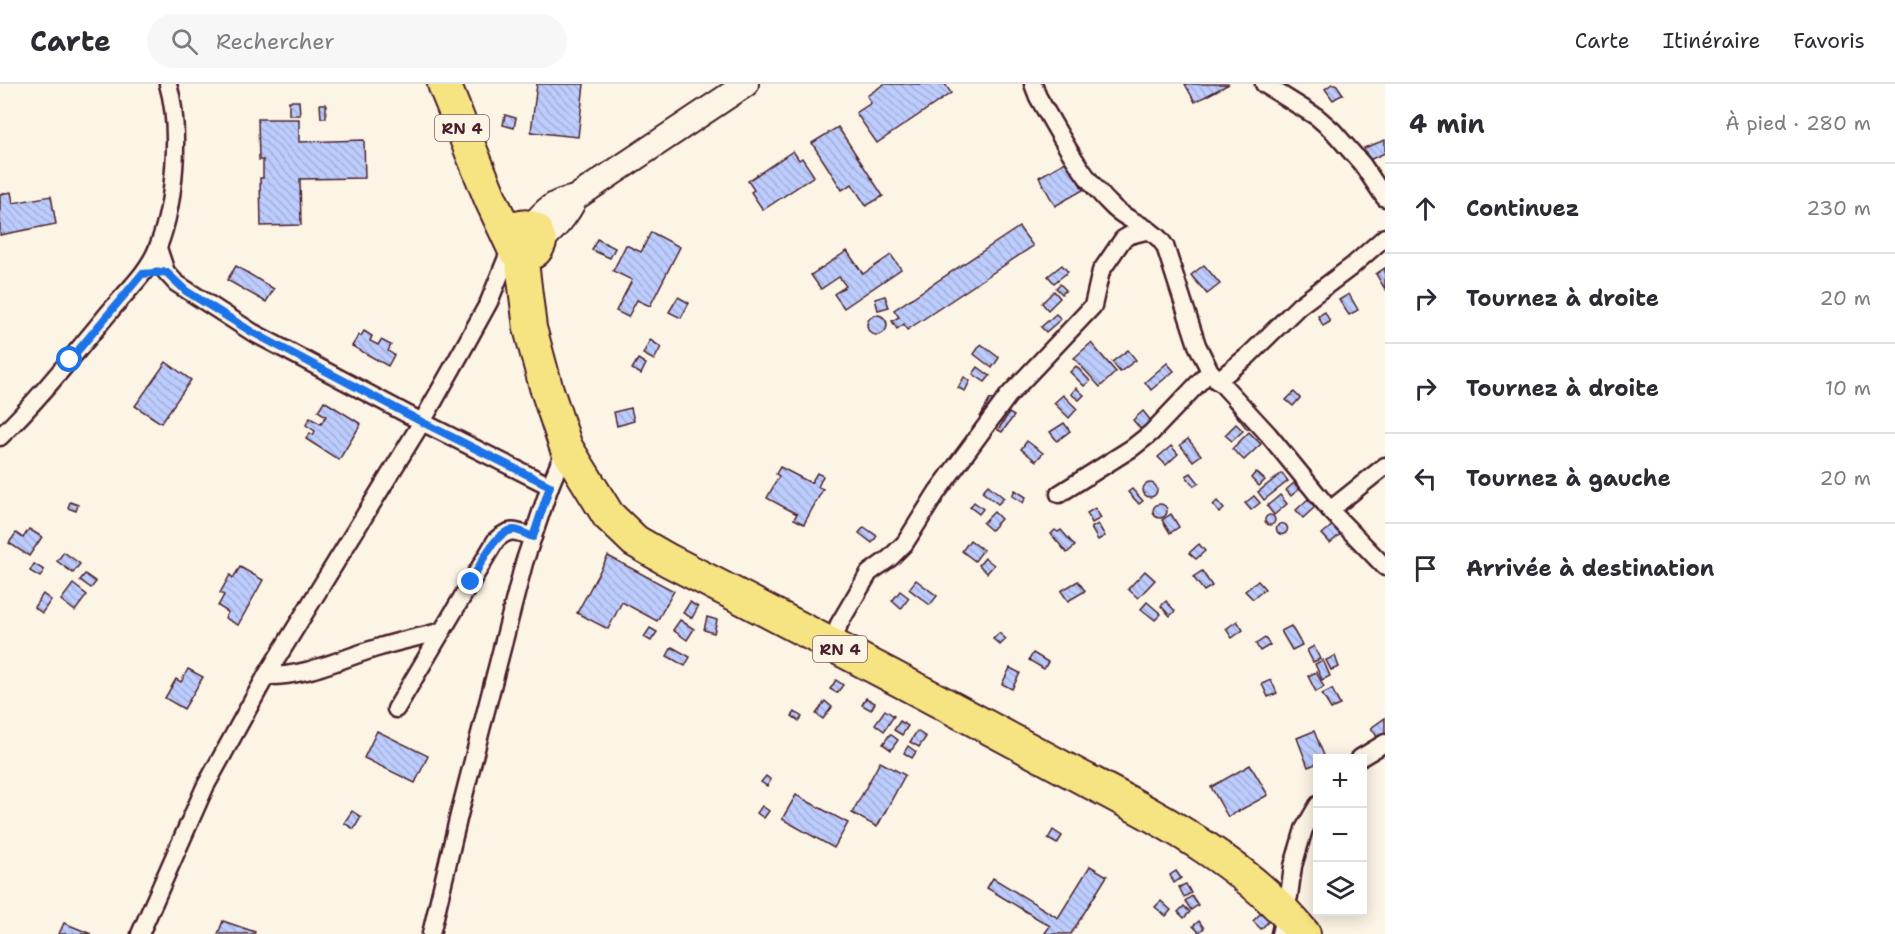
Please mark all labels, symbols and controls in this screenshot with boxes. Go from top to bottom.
search box [147,14,567,68]
text: Carte [30,22,111,60]
icon: search [168,25,201,58]
text: Rechercher [216,27,335,56]
text: Carte [1575,27,1630,55]
text: Itinéraire [1663,27,1760,55]
text: Favoris [1793,27,1865,55]
text: 4 min [1409,106,1485,141]
text: À pied · 280 m [1725,110,1871,136]
road number: RN 4 [435,115,489,141]
icon: ahead [1409,192,1442,225]
text: Continuez [1466,194,1579,223]
text: 230 m [1806,195,1871,221]
icon: right [1409,282,1442,315]
text: Tournez à droite [1466,284,1659,313]
text: 20 m [1820,285,1871,311]
route start [56,346,82,372]
icon: right [1409,372,1442,405]
text: Tournez à droite [1466,374,1659,403]
text: 10 m [1825,375,1871,401]
icon: left [1409,462,1442,495]
text: Tournez à gauche [1466,464,1671,493]
text: 20 m [1820,465,1871,491]
icon: arrive [1409,552,1442,585]
text: Arrivée à destination [1466,554,1714,583]
route end [457,568,483,594]
road number: RN 4 [813,636,867,662]
map controls [1313,754,1367,916]
button: + [1313,754,1367,808]
button: − [1313,808,1367,862]
button: layers [1313,862,1367,916]

